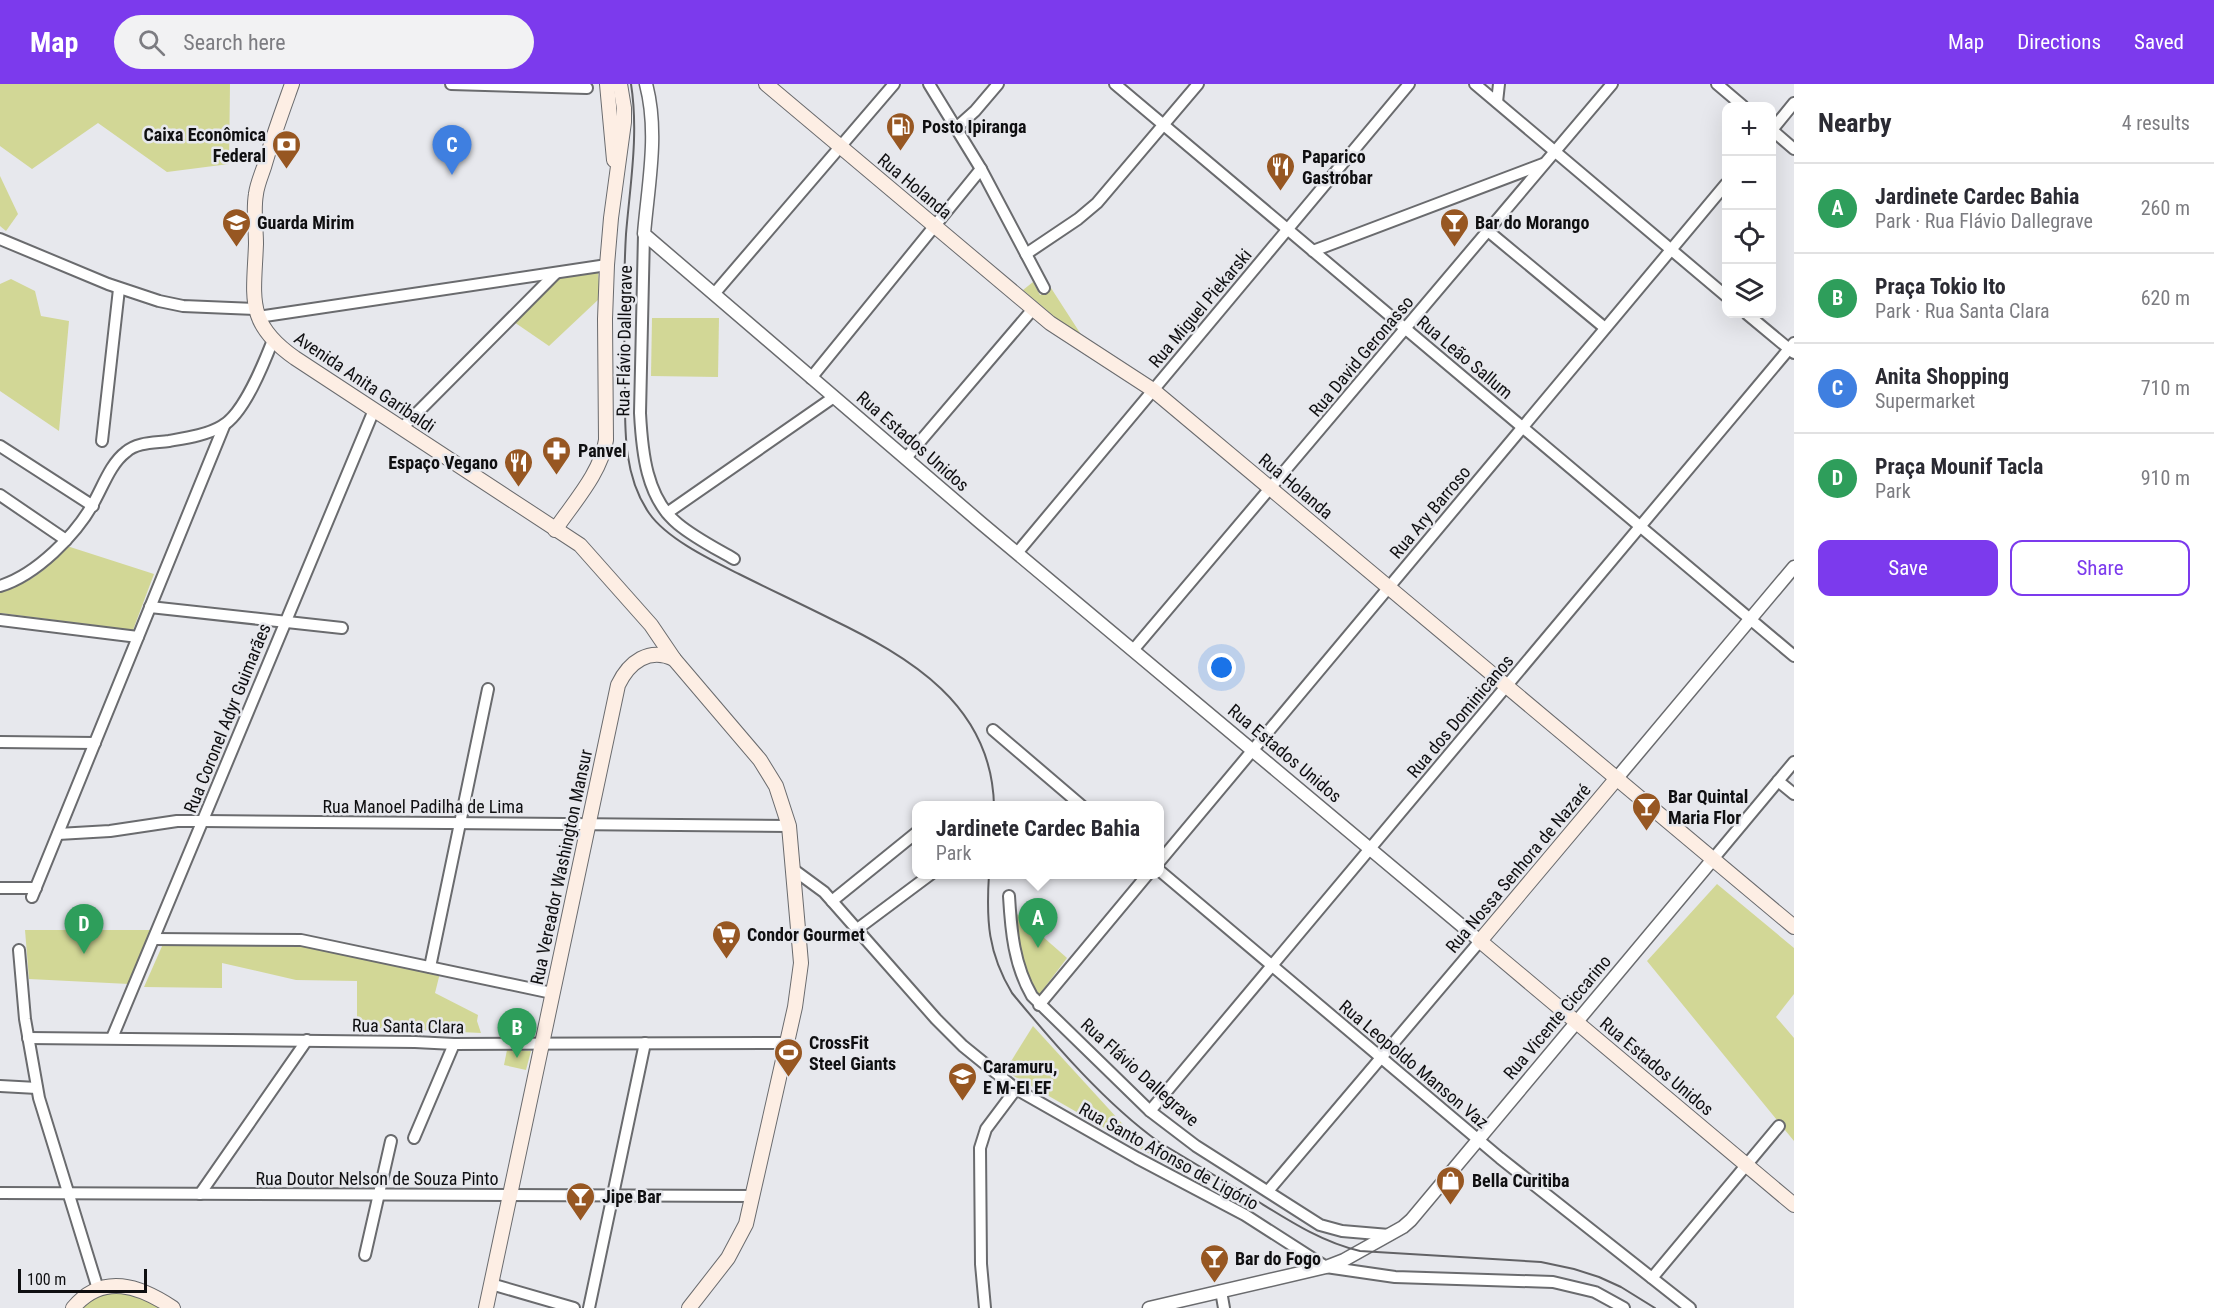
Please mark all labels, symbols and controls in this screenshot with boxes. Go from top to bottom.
search box [114,15,534,69]
text: Map [30,26,78,59]
icon: search [135,26,168,59]
text: Search here [183,30,286,55]
text: Map [1948,30,1984,54]
text: Directions [2017,30,2101,54]
text: Saved [2134,30,2184,54]
map controls [1722,102,1776,318]
button: + [1722,102,1776,156]
text: Nearby [1818,108,1892,138]
fuel station icon: Posto Ipiranga [885,110,917,152]
text: 4 results [2122,111,2190,135]
place label: Posto Ipiranga [922,116,1027,137]
place label: Caixa Econômica Federal [144,124,266,166]
pin: C [432,126,472,175]
bank icon: Caixa Econômica Federal [271,128,303,170]
place label: Paparico Gastrobar [1302,146,1373,188]
street label: Rua Holanda [874,149,956,223]
restaurant icon: Paparico Gastrobar [1265,150,1297,192]
button: − [1722,156,1776,210]
text: Jardinete Cardec Bahia [1875,184,2079,209]
text: A [1832,196,1843,220]
text: 260 m [2141,196,2190,220]
school or university icon: Guarda Mirim [220,206,252,248]
bar icon: Bar do Morango [1438,206,1470,248]
text: Park · Rua Flávio Dallegrave [1875,209,2093,233]
button: locate [1722,210,1776,264]
place label: Guarda Mirim [257,212,354,233]
place label: Bar do Morango [1475,212,1589,233]
street label: Rua Miguel Piekarski [1144,244,1256,372]
button: layers [1722,264,1776,318]
street label: Rua Flávio Dallegrave [612,265,636,417]
text: Praça Tokio Ito [1875,274,2006,299]
text: B [1832,286,1843,310]
text: 620 m [2141,286,2190,310]
street label: Rua David Geronasso [1304,291,1418,421]
text: Park · Rua Santa Clara [1875,299,2050,323]
street label: Rua Leão Sallum [1413,311,1517,403]
street label: Avenida Anita Garibaldi [291,327,439,437]
text: Anita Shopping [1875,364,2009,389]
text: C [1832,376,1843,400]
text: 710 m [2141,376,2190,400]
street label: Rua Estados Unidos [853,387,973,495]
text: Supermarket [1875,389,1975,413]
pharmacy icon: Panvel [541,434,573,476]
place label: Panvel [578,440,627,461]
restaurant icon: Espaço Vegano [503,446,535,488]
street label: Rua Holanda [1255,449,1337,523]
place label: Espaço Vegano [388,452,498,473]
text: Praça Mounif Tacla [1875,454,2043,479]
street label: Rua Ary Barroso [1385,462,1475,562]
text: D [1832,466,1843,490]
text: 910 m [2141,466,2190,490]
text: Park [1875,479,1911,503]
button: Save [1818,540,1998,596]
button: Share [2010,540,2190,596]
street label: Rua Coronel Adyr Guimarães [179,620,275,816]
street label: Rua dos Dominicanos [1402,650,1518,782]
your location [1207,653,1236,682]
street label: Rua Estados Unidos [1224,699,1346,807]
street label: Rua Vereador Washington Mansur [526,747,596,987]
street label: Rua Nossa Senhora de Nazaré [1441,779,1595,957]
place label: Bar Quintal Maria Flor [1668,786,1748,828]
bar icon: Bar Quintal Maria Flor [1631,790,1663,832]
street label: Rua Manoel Padilha de Lima [322,796,524,817]
popup [912,801,1164,879]
text: Jardinete Cardec Bahia [936,816,1140,841]
text: Park [936,841,971,865]
pin: A [1018,898,1058,948]
pin: D [64,904,104,954]
supermarket icon: Condor Gourmet [710,918,742,960]
place label: Condor Gourmet [747,924,865,945]
street label: Rua Vicente Ciccarino [1499,951,1615,1083]
street label: Rua Leopoldo Manson Vaz [1335,995,1493,1133]
pin: B [498,1008,536,1058]
street label: Rua Estados Unidos [1596,1012,1718,1120]
street label: Rua Flávio Dallegrave [1077,1014,1203,1130]
street label: Rua Santa Clara [352,1015,464,1037]
place label: CrossFit Steel Giants [809,1032,896,1074]
sports icon: CrossFit Steel Giants [772,1036,804,1078]
place label: Caramuru, E M-EI EF [983,1056,1057,1098]
school or university icon: Caramuru, E M-EI EF [946,1060,978,1102]
street label: Rua Santo Afonso de Ligório [1076,1098,1262,1214]
shop icon: Bella Curitiba [1435,1164,1467,1206]
street label: Rua Doutor Nelson de Souza Pinto [256,1168,498,1189]
place label: Bella Curitiba [1472,1170,1569,1191]
bar icon: Jipe Bar [565,1180,597,1222]
place label: Jipe Bar [602,1186,662,1207]
bar icon: Bar do Fogo [1198,1242,1230,1284]
place label: Bar do Fogo [1235,1248,1321,1269]
scale bar [18,1266,147,1294]
text: 100 m [27,1270,66,1289]

